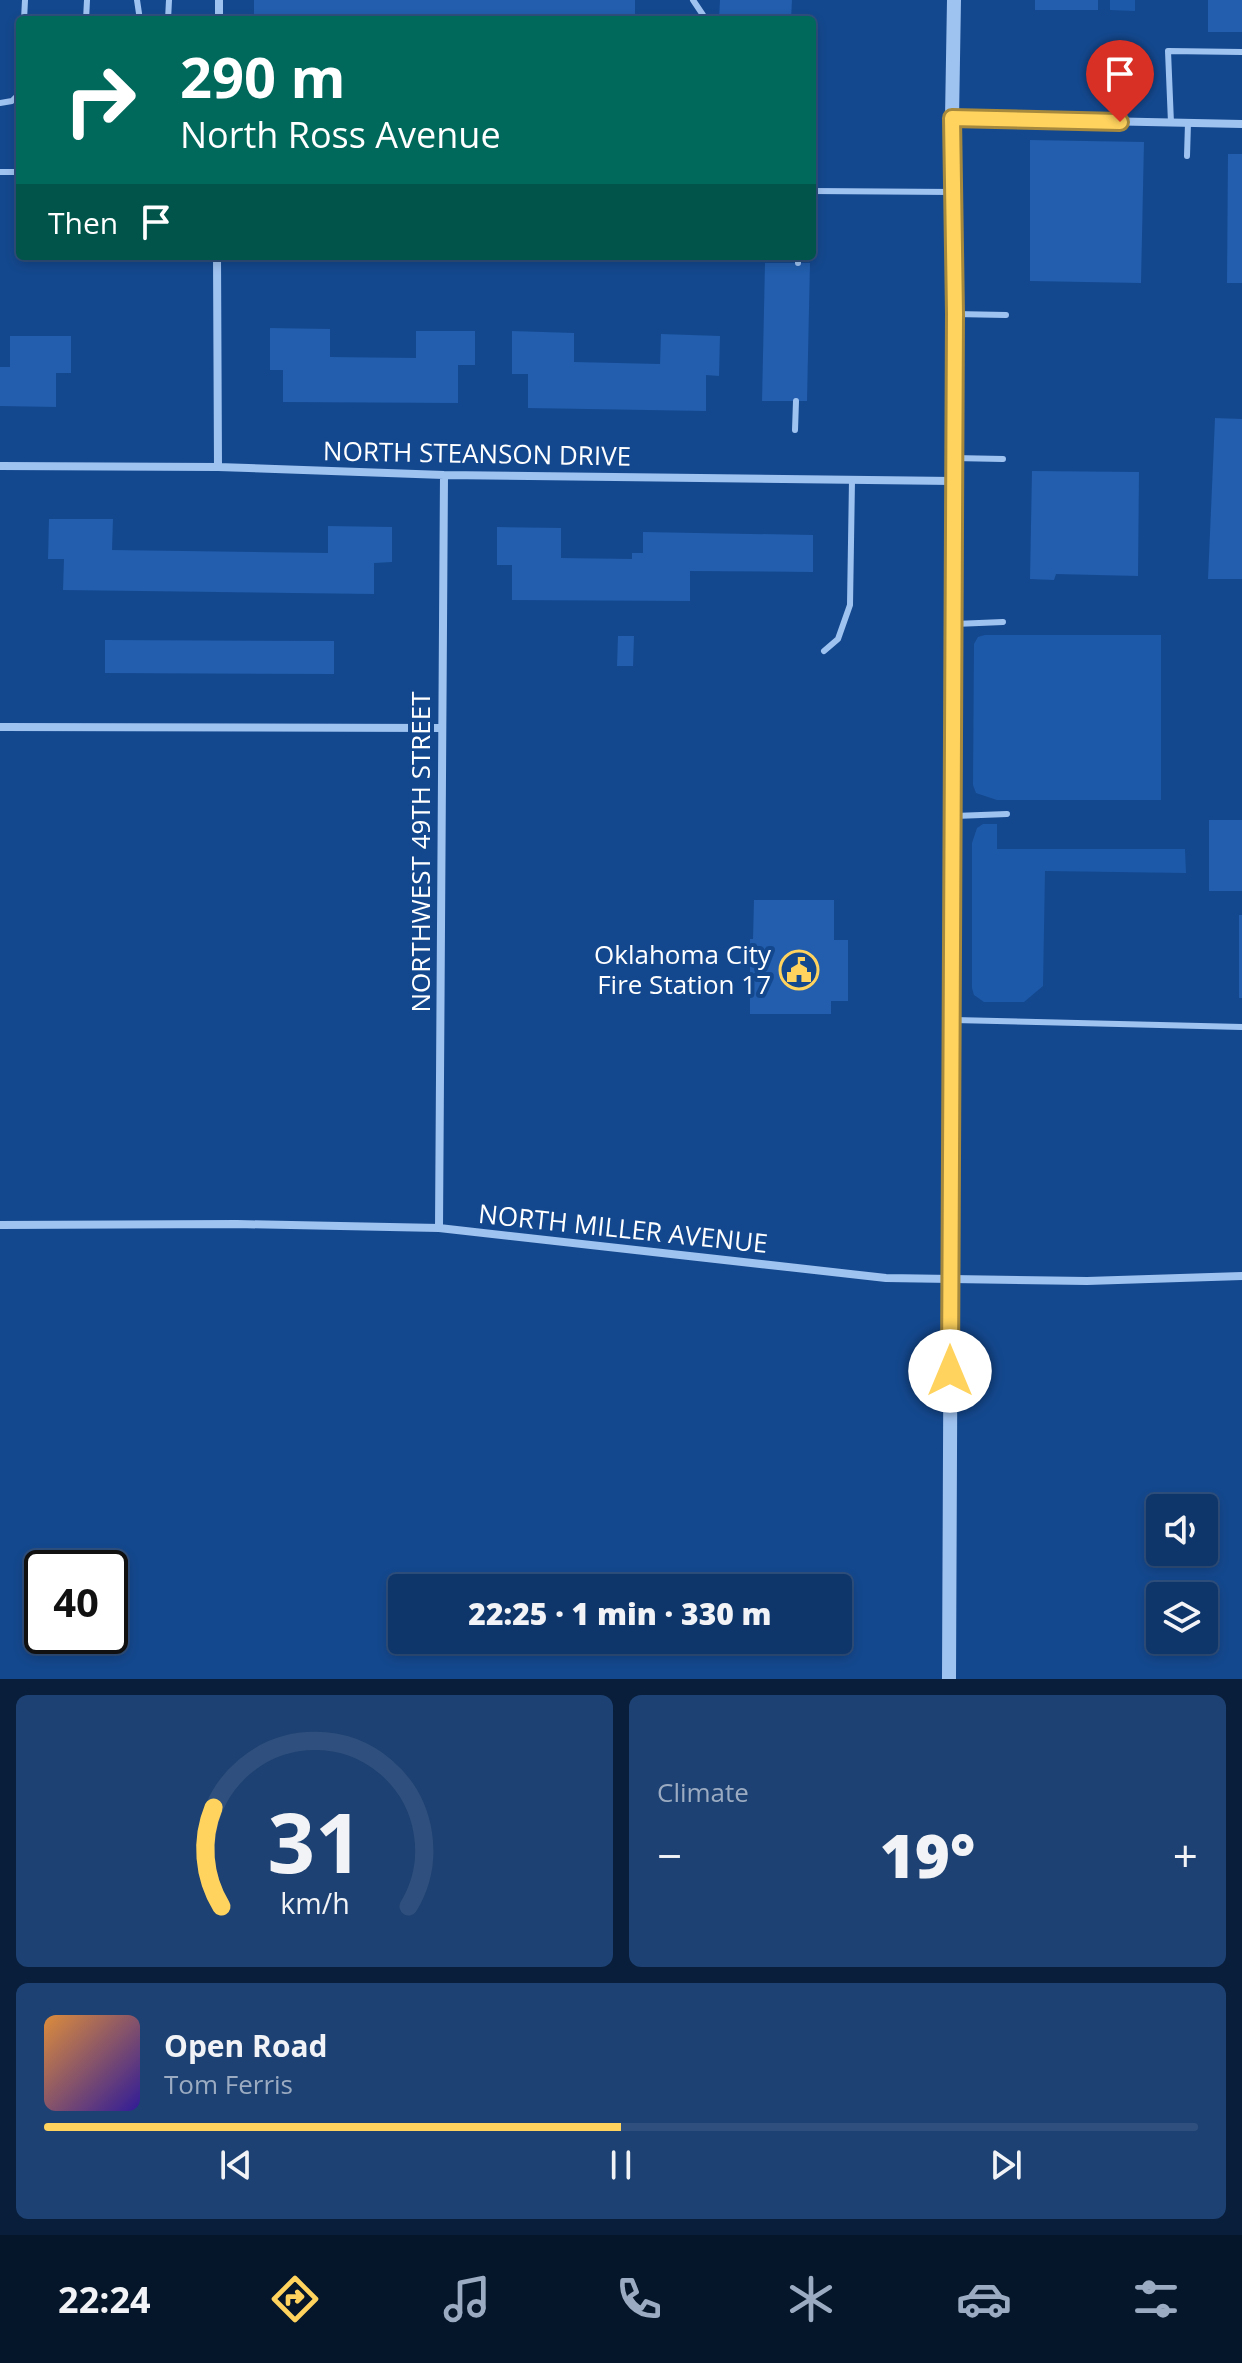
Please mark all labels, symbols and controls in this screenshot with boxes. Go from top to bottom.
text: 290 m [180,38,346,114]
pin [1086,40,1154,122]
icon: right [48,48,152,152]
icon: arrive [1098,52,1142,96]
text: North Ross Avenue [180,110,501,159]
icon: arrive [134,200,178,244]
text: Then [48,202,118,243]
street label: NORTH STEANSON DRIVE [323,432,631,474]
street label: NORTHWEST 49TH STREET [402,691,438,1012]
place label: Oklahoma City Fire Station 17 [594,936,772,1002]
public building icon: Oklahoma City Fire Station 17 [778,949,820,991]
street label: NORTH MILLER AVENUE [477,1195,769,1261]
position arrow [908,1329,992,1413]
map controls [1146,1494,1218,1654]
button: sound [1146,1494,1218,1566]
speed limit sign: 40 [24,1550,128,1654]
button: layers [1146,1582,1218,1654]
text: 22:25 · 1 min · 330 m [468,1593,772,1634]
text: Climate [657,1774,749,1810]
text: 31 [267,1784,362,1897]
text: 19° [880,1814,975,1896]
text: − [657,1825,682,1885]
text: + [1173,1825,1198,1885]
text: km/h [280,1883,349,1922]
text: Open Road [164,2025,328,2066]
text: Tom Ferris [164,2066,293,2102]
icon: previous [214,2143,258,2187]
icon: pause [599,2143,643,2187]
icon: next [984,2143,1028,2187]
icon: directions [267,2271,323,2327]
icon: music [439,2271,495,2327]
icon: phone [611,2271,667,2327]
icon: climate [783,2271,839,2327]
icon: car [956,2271,1012,2327]
icon: filters [1128,2271,1184,2327]
text: 22:24 [58,2275,151,2324]

